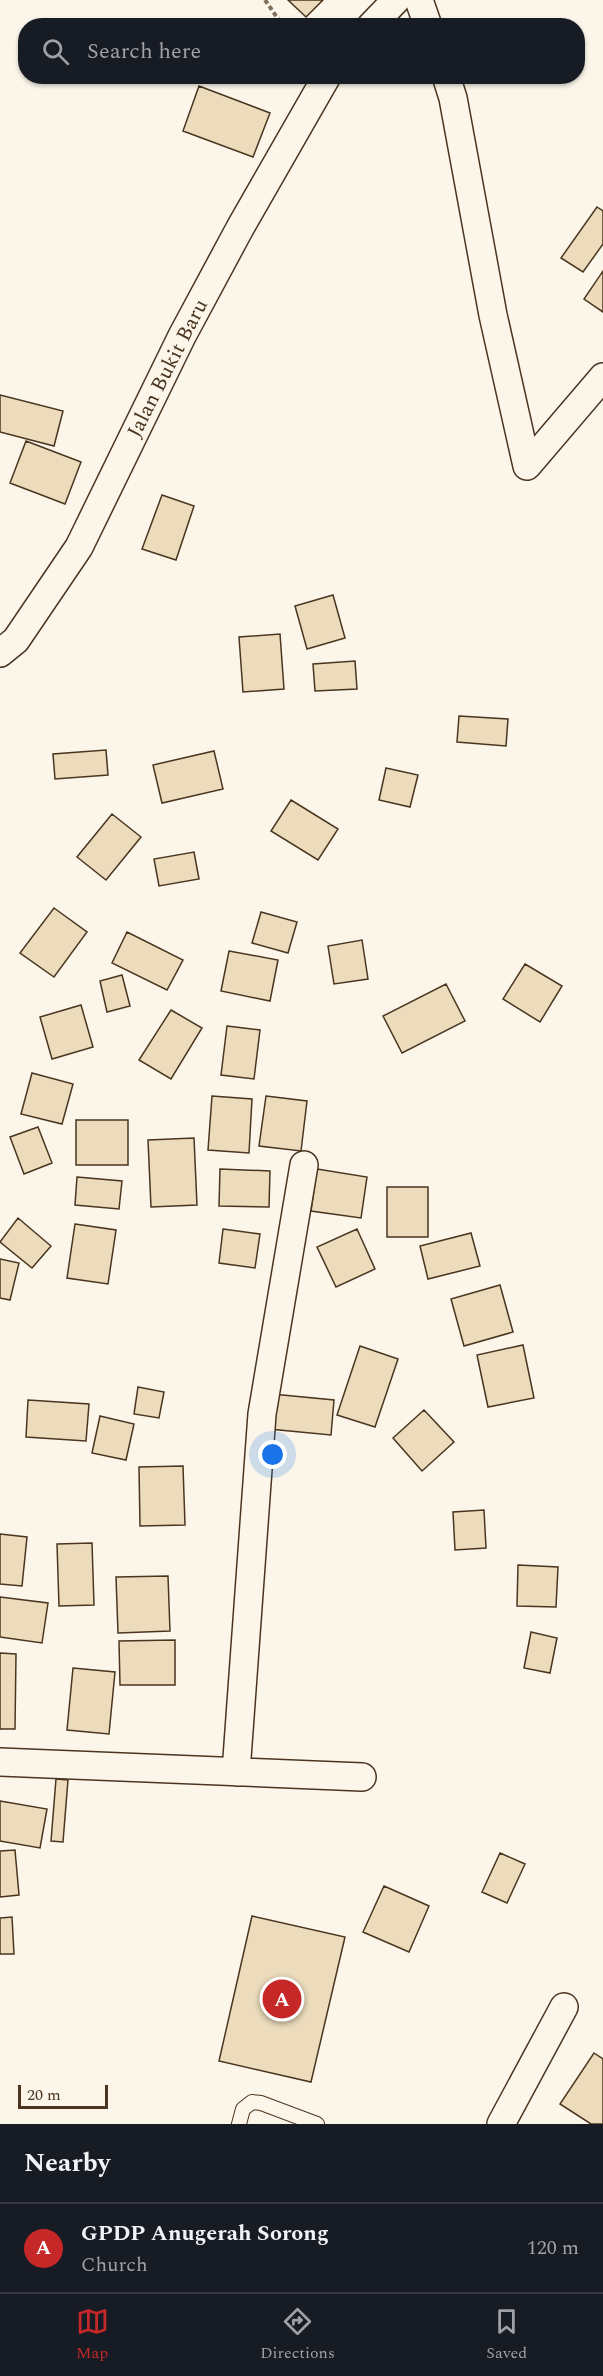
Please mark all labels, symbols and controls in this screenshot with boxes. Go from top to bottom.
search box [18,18,585,84]
icon: search [39,35,72,68]
text: Search here [87,35,201,68]
street label: Jalan Bukit Baru [119,293,217,443]
your location [258,1440,287,1469]
pin: A [262,1976,302,2022]
scale bar [18,2082,108,2110]
text: 20 m [27,2083,61,2107]
text: Nearby [24,2143,110,2183]
text: GPDP Anugerah Sorong [81,2217,329,2250]
text: A [36,2233,51,2263]
text: 120 m [527,2233,579,2263]
text: Church [81,2250,148,2280]
tab: Map [76,2305,109,2365]
tab: Directions [260,2305,335,2365]
tab: Saved [486,2305,527,2365]

